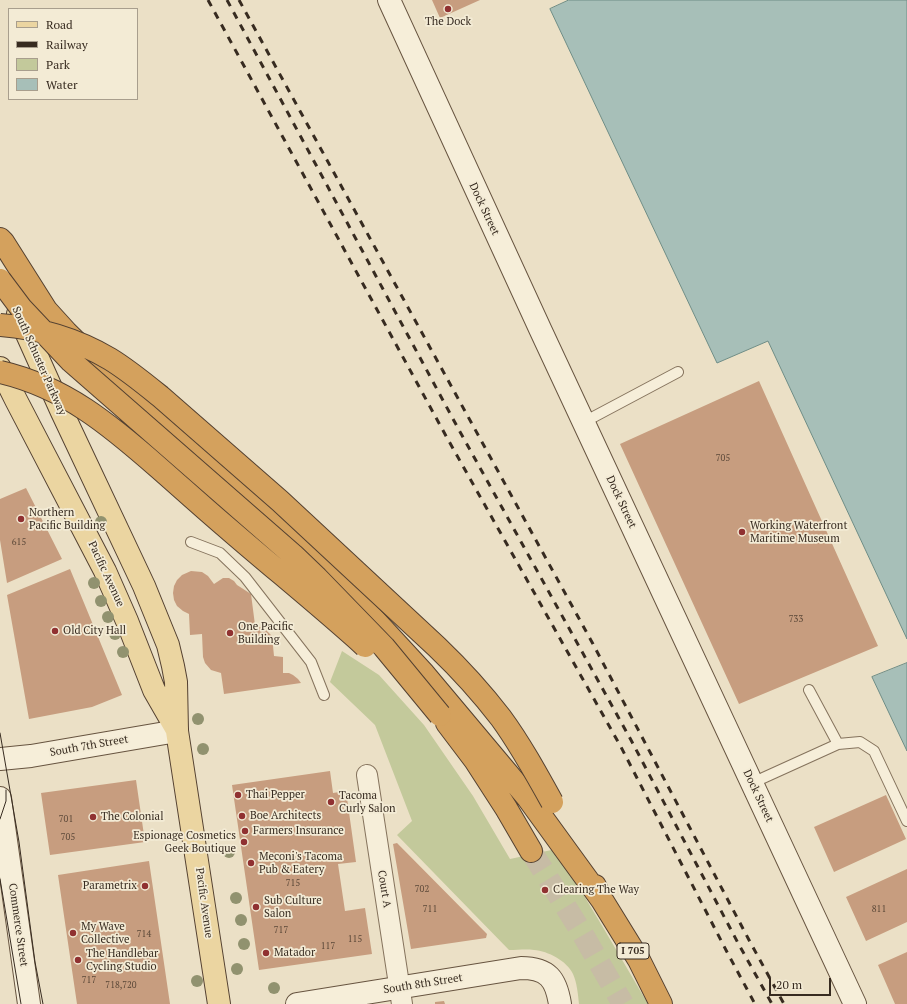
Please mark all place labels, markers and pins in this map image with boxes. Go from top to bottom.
marker: The Dock [443,4,453,14]
place label: The Dock [425,15,471,29]
place label: Northern Pacific Building [29,506,105,532]
marker: Northern Pacific Building [16,514,26,524]
place label: Working Waterfront Maritime Museum [750,519,847,545]
marker: Working Waterfront Maritime Museum [737,527,747,537]
place label: One Pacific Building [238,620,293,646]
place label: Old City Hall [63,624,126,638]
marker: Old City Hall [50,626,60,636]
marker: One Pacific Building [225,628,235,638]
place label: Thai Pepper [246,788,305,802]
place label: Tacoma Curly Salon [339,789,396,815]
marker: Thai Pepper [233,790,243,800]
marker: Tacoma Curly Salon [326,797,336,807]
place label: Boe Architects [250,809,321,823]
place label: The Colonial [101,810,163,824]
marker: Boe Architects [237,811,247,821]
marker: The Colonial [88,812,98,822]
place label: Farmers Insurance [253,824,344,838]
marker: Farmers Insurance [240,826,250,836]
place label: Espionage Cosmetics Geek Boutique [133,829,236,855]
marker: Espionage Cosmetics Geek Boutique [239,837,249,847]
place label: Meconi's Tacoma Pub & Eatery [259,850,343,876]
marker: Meconi's Tacoma Pub & Eatery [246,858,256,868]
place label: Parametrix [83,879,137,893]
marker: Parametrix [140,881,150,891]
place label: Clearing The Way [553,883,639,897]
marker: Clearing The Way [540,885,550,895]
place label: Sub Culture Salon [264,894,322,920]
marker: Sub Culture Salon [251,902,261,912]
place label: My Wave Collective [81,920,129,946]
marker: My Wave Collective [68,928,78,938]
place label: Matador [274,946,315,960]
place label: The Handlebar Cycling Studio [86,947,158,973]
marker: Matador [261,948,271,958]
marker: The Handlebar Cycling Studio [73,955,83,965]

